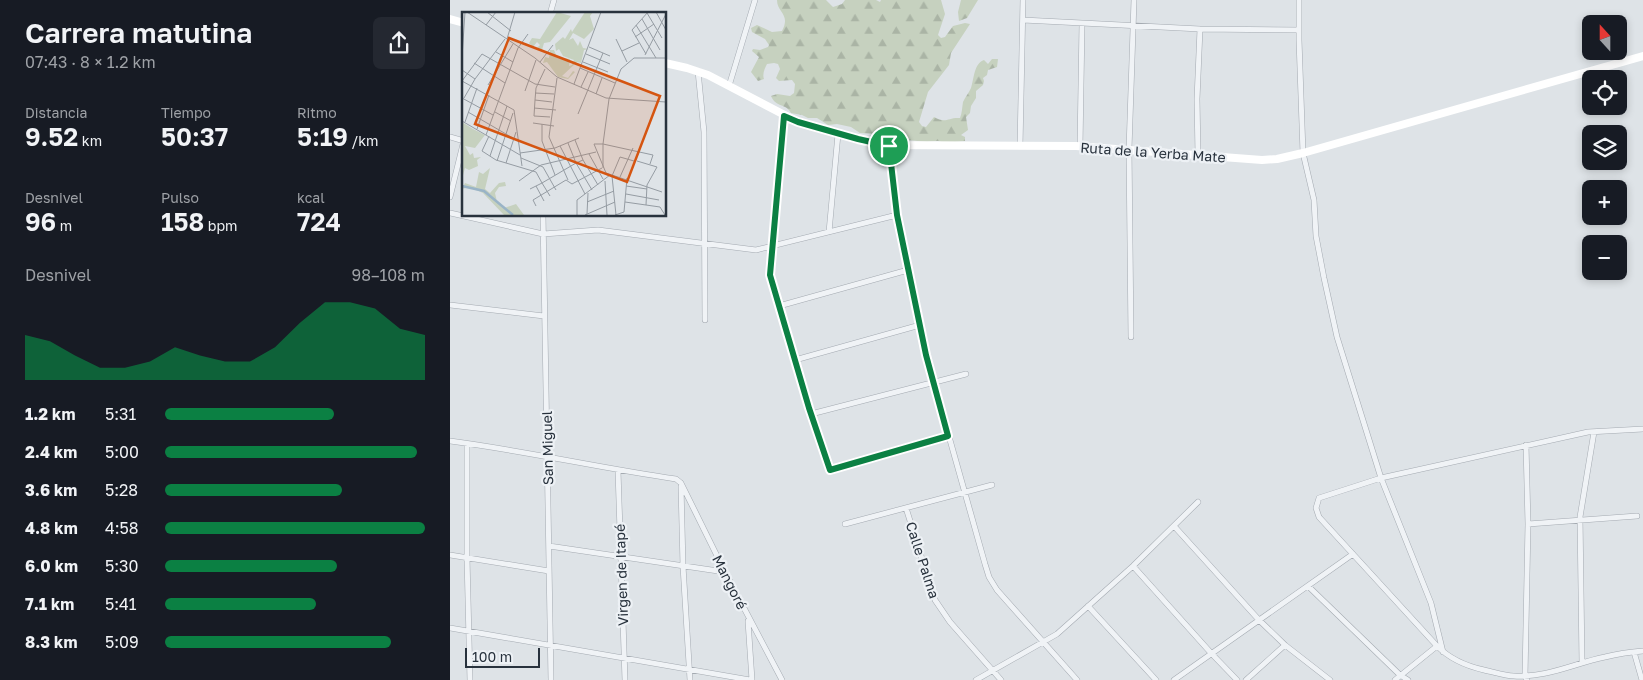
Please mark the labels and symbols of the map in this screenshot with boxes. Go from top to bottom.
inset map [462,12,666,216]
north arrow [1582,15,1628,60]
pin [868,125,910,167]
street label: Ruta de la Yerba Mate [1080,138,1226,166]
street label: San Miguel [538,411,556,485]
street label: Calle Palma [903,520,943,600]
street label: Virgen de Itapé [611,524,631,626]
street label: Mangoré [709,552,751,612]
scale bar [465,645,540,668]

